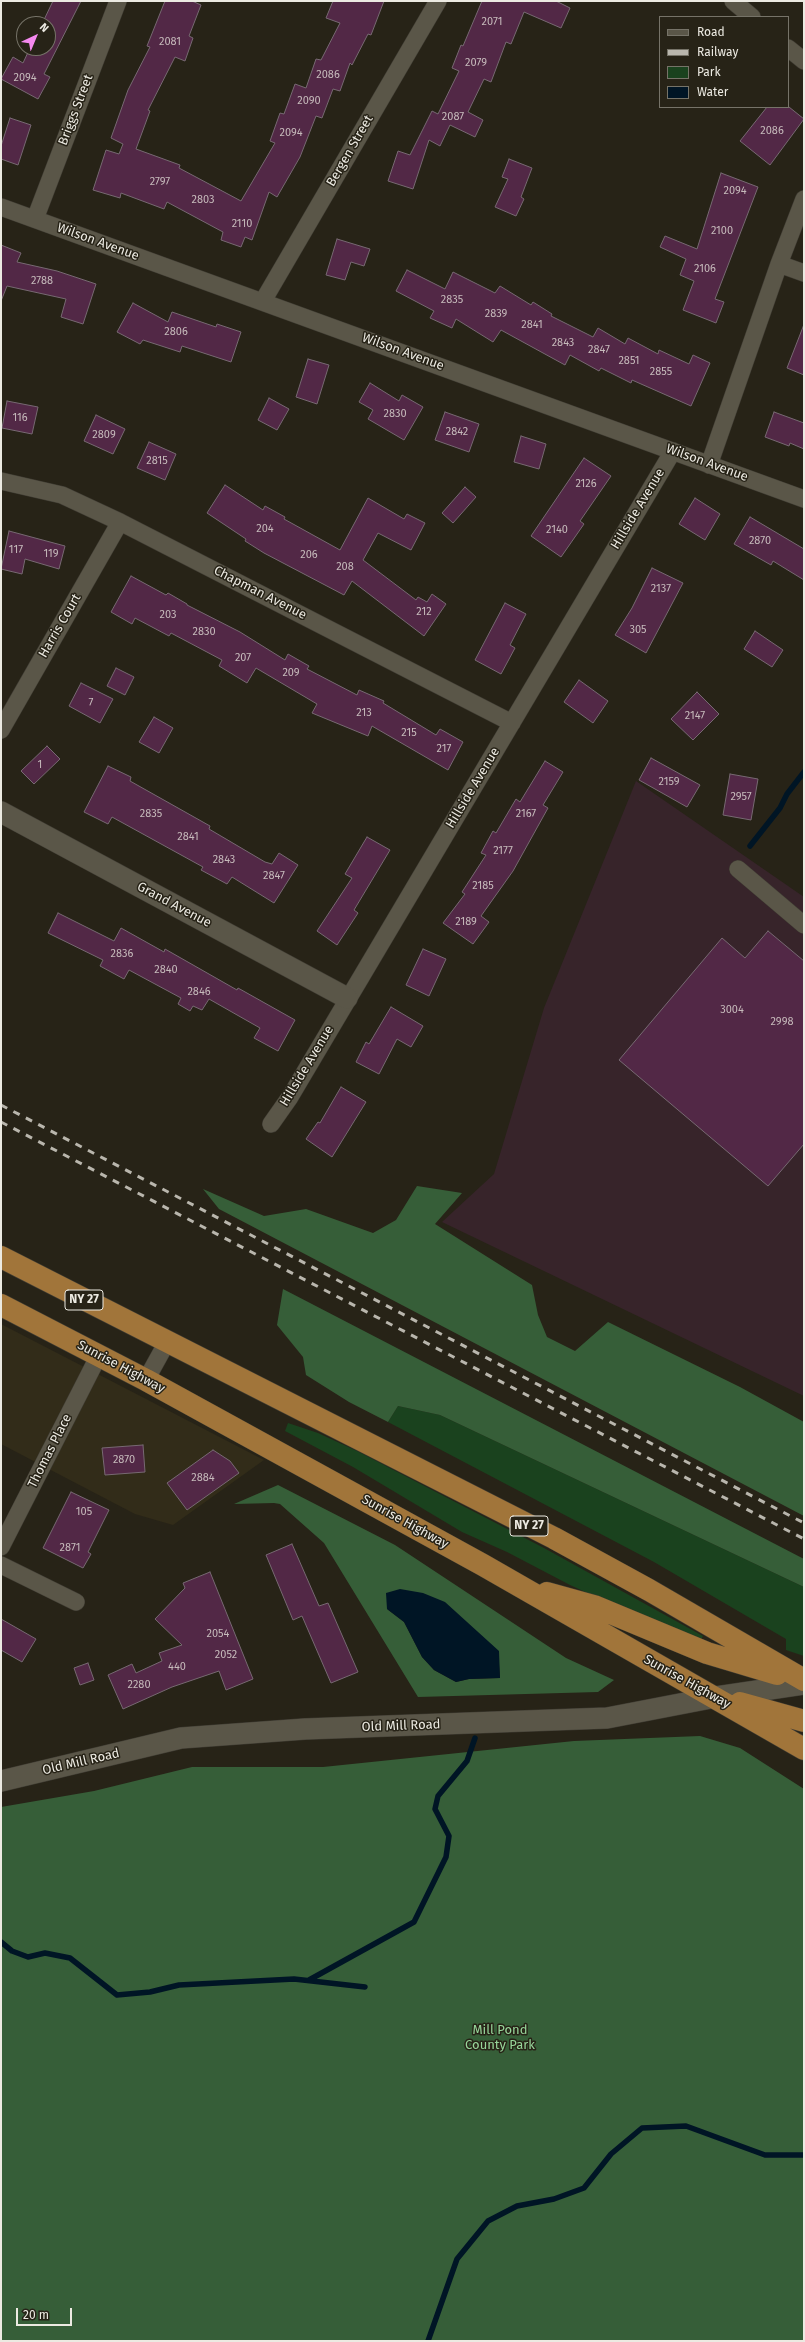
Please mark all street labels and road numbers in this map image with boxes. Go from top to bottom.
street label: Briggs Street [55,72,97,148]
street label: Bergen Street [323,113,377,189]
street label: Wilson Avenue [55,220,141,264]
street label: Wilson Avenue [360,330,446,374]
street label: Wilson Avenue [664,441,750,485]
street label: Hillside Avenue [608,466,668,552]
street label: Chapman Avenue [211,563,309,623]
street label: Harris Court [35,591,85,661]
street label: Hillside Avenue [443,745,503,831]
street label: Grand Avenue [134,879,214,931]
street label: Hillside Avenue [277,1023,337,1109]
road number: NY 27 [65,1290,103,1310]
street label: Sunrise Highway [75,1337,167,1397]
street label: Thomas Place [25,1411,75,1491]
street label: Sunrise Highway [359,1492,451,1552]
road number: NY 27 [510,1516,548,1536]
street label: Sunrise Highway [641,1652,733,1712]
street label: Old Mill Road [361,1717,441,1735]
street label: Old Mill Road [41,1746,121,1778]

